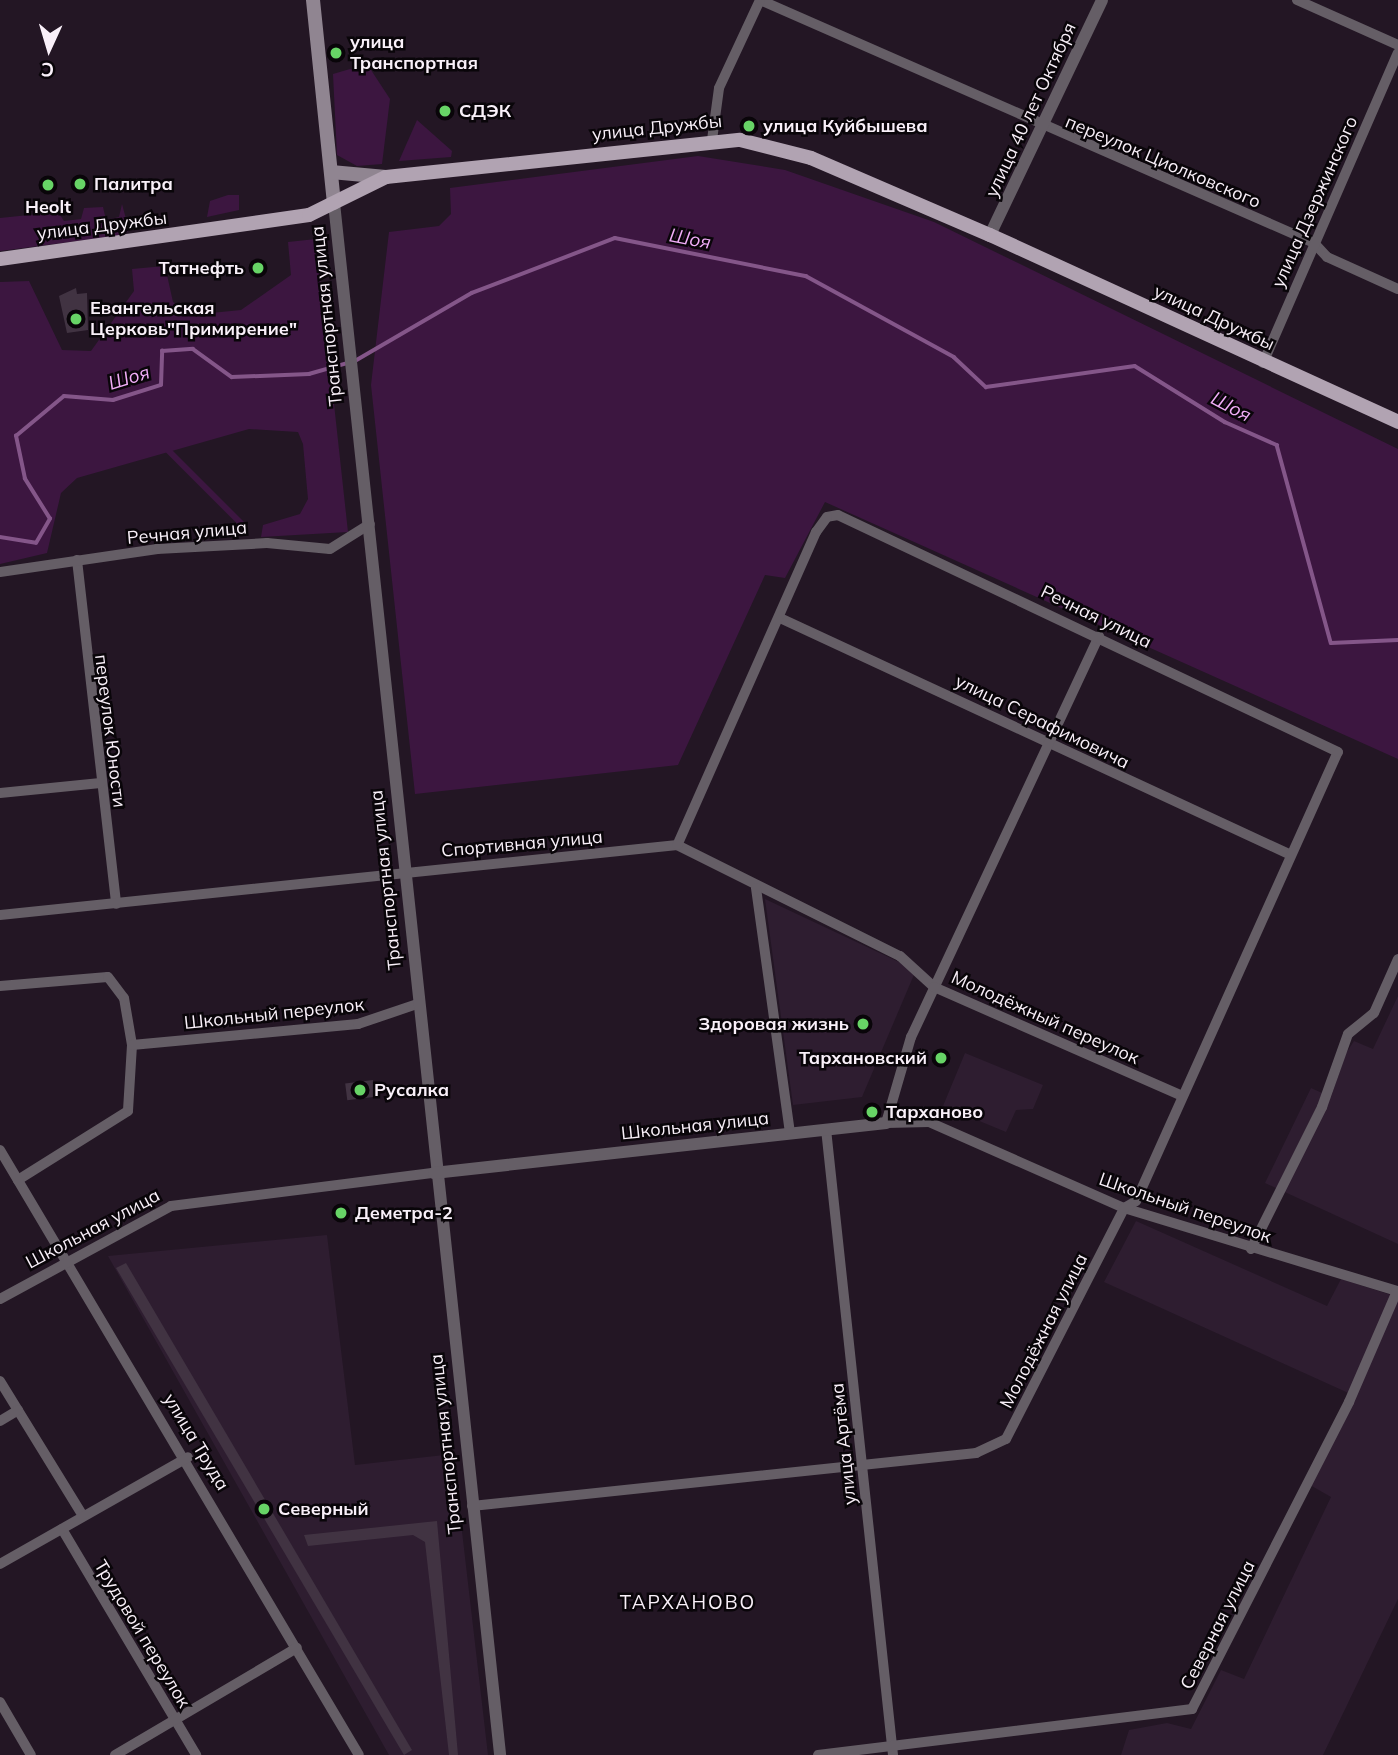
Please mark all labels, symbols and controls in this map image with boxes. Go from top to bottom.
north arrow [14,14,84,84]
street label: улица 40 лет Октября [981,19,1081,201]
place label: улица Транспортная [350,32,478,74]
marker: улица Транспортная [328,45,344,61]
text: С [40,58,55,82]
place label: СДЭК [459,100,511,122]
marker: СДЭК [437,103,453,119]
street label: улица Дружбы [591,110,723,146]
street label: переулок Циолковского [1062,111,1264,213]
street label: улица Дзержинского [1267,113,1363,291]
place label: улица Куйбышева [763,115,928,137]
marker: улица Куйбышева [741,118,757,134]
place label: Палитра [94,173,173,195]
marker: Палитра [72,176,88,192]
marker: Heolt [40,177,56,193]
place label: Heolt [25,196,71,218]
street label: улица Дружбы [36,207,168,245]
water label: Шоя [667,224,713,254]
street label: Транспортная улица [307,225,347,407]
place label: Татнефть [159,257,244,279]
marker: Татнефть [250,260,266,276]
street label: улица Дружбы [1150,281,1278,355]
place label: Евангельская Церковь"Примирение" [90,298,297,340]
marker: Евангельская Церковь"Примирение" [68,311,84,327]
water label: Шоя [106,361,152,395]
water label: Шоя [1207,387,1255,427]
street label: Речная улица [126,517,248,549]
street label: Речная улица [1037,581,1155,653]
street label: переулок Юности [90,653,130,809]
street label: улица Серафимовича [951,670,1133,774]
street label: Транспортная улица [366,789,406,971]
street label: Спортивная улица [440,826,604,862]
street label: Молодёжный переулок [948,967,1142,1069]
street label: Школьный переулок [183,994,365,1034]
place label: Здоровая жизнь [699,1013,849,1035]
marker: Здоровая жизнь [855,1016,871,1032]
place label: Тархановский [799,1047,927,1069]
marker: Тархановский [933,1050,949,1066]
place label: Русалка [374,1079,449,1101]
marker: Русалка [352,1082,368,1098]
place label: Тарханово [886,1101,983,1123]
marker: Тарханово [864,1104,880,1120]
street label: Школьная улица [620,1107,770,1145]
street label: Школьный переулок [1096,1168,1274,1248]
street label: Школьная улица [22,1185,164,1273]
place label: Деметра-2 [355,1202,453,1224]
marker: Деметра-2 [333,1205,349,1221]
street label: Молодёжная улица [996,1250,1092,1412]
street label: Транспортная улица [426,1353,466,1535]
street label: улица Артёма [827,1382,861,1506]
street label: улица Труда [159,1390,233,1494]
place label: Северный [278,1498,369,1520]
marker: Северный [256,1501,272,1517]
street label: Трудовой переулок [89,1556,195,1712]
street label: Северная улица [1176,1557,1260,1693]
district label: ТАРХАНОВО [621,1592,755,1614]

